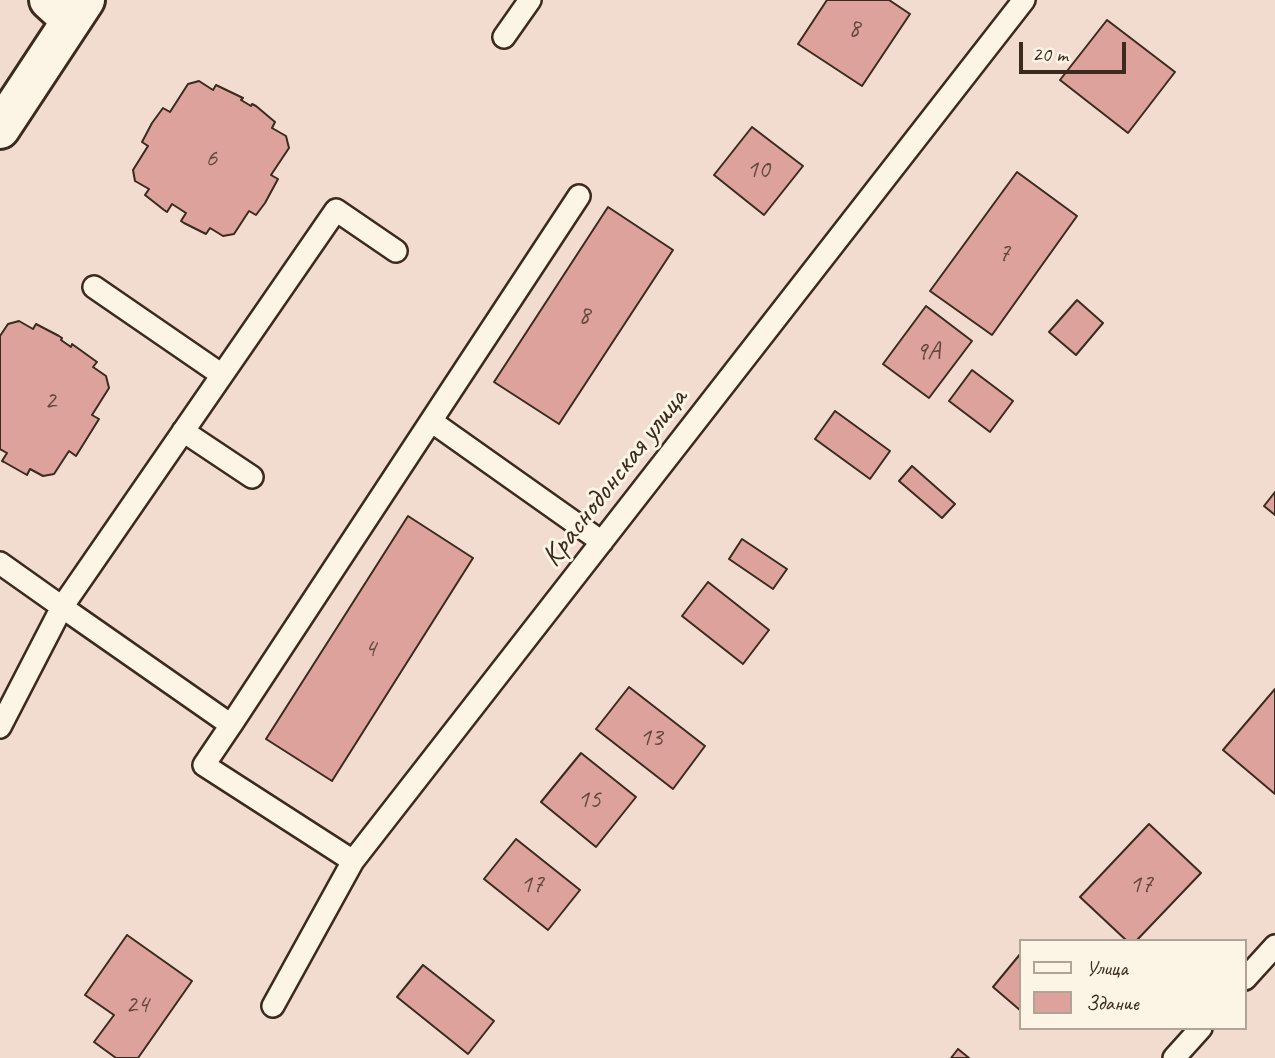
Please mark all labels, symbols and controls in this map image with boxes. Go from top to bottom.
house number: 8 [848,13,860,45]
scale bar [1023,28,1130,72]
text: 20 m [1032,41,1068,67]
house number: 6 [205,143,217,175]
house number: 10 [746,154,770,186]
house number: 7 [998,238,1010,270]
house number: 8 [578,300,590,332]
house number: 9А [916,336,940,368]
street label: Краснодонская улица [534,382,696,574]
house number: 2 [44,385,56,417]
house number: 4 [364,633,376,665]
house number: 13 [639,722,663,754]
house number: 15 [577,784,601,816]
house number: 17 [520,869,544,901]
house number: 17 [1129,869,1153,901]
legend [1020,939,1247,1030]
text: Улица [1086,955,1128,981]
house number: 24 [125,989,149,1021]
text: Здание [1086,990,1139,1016]

